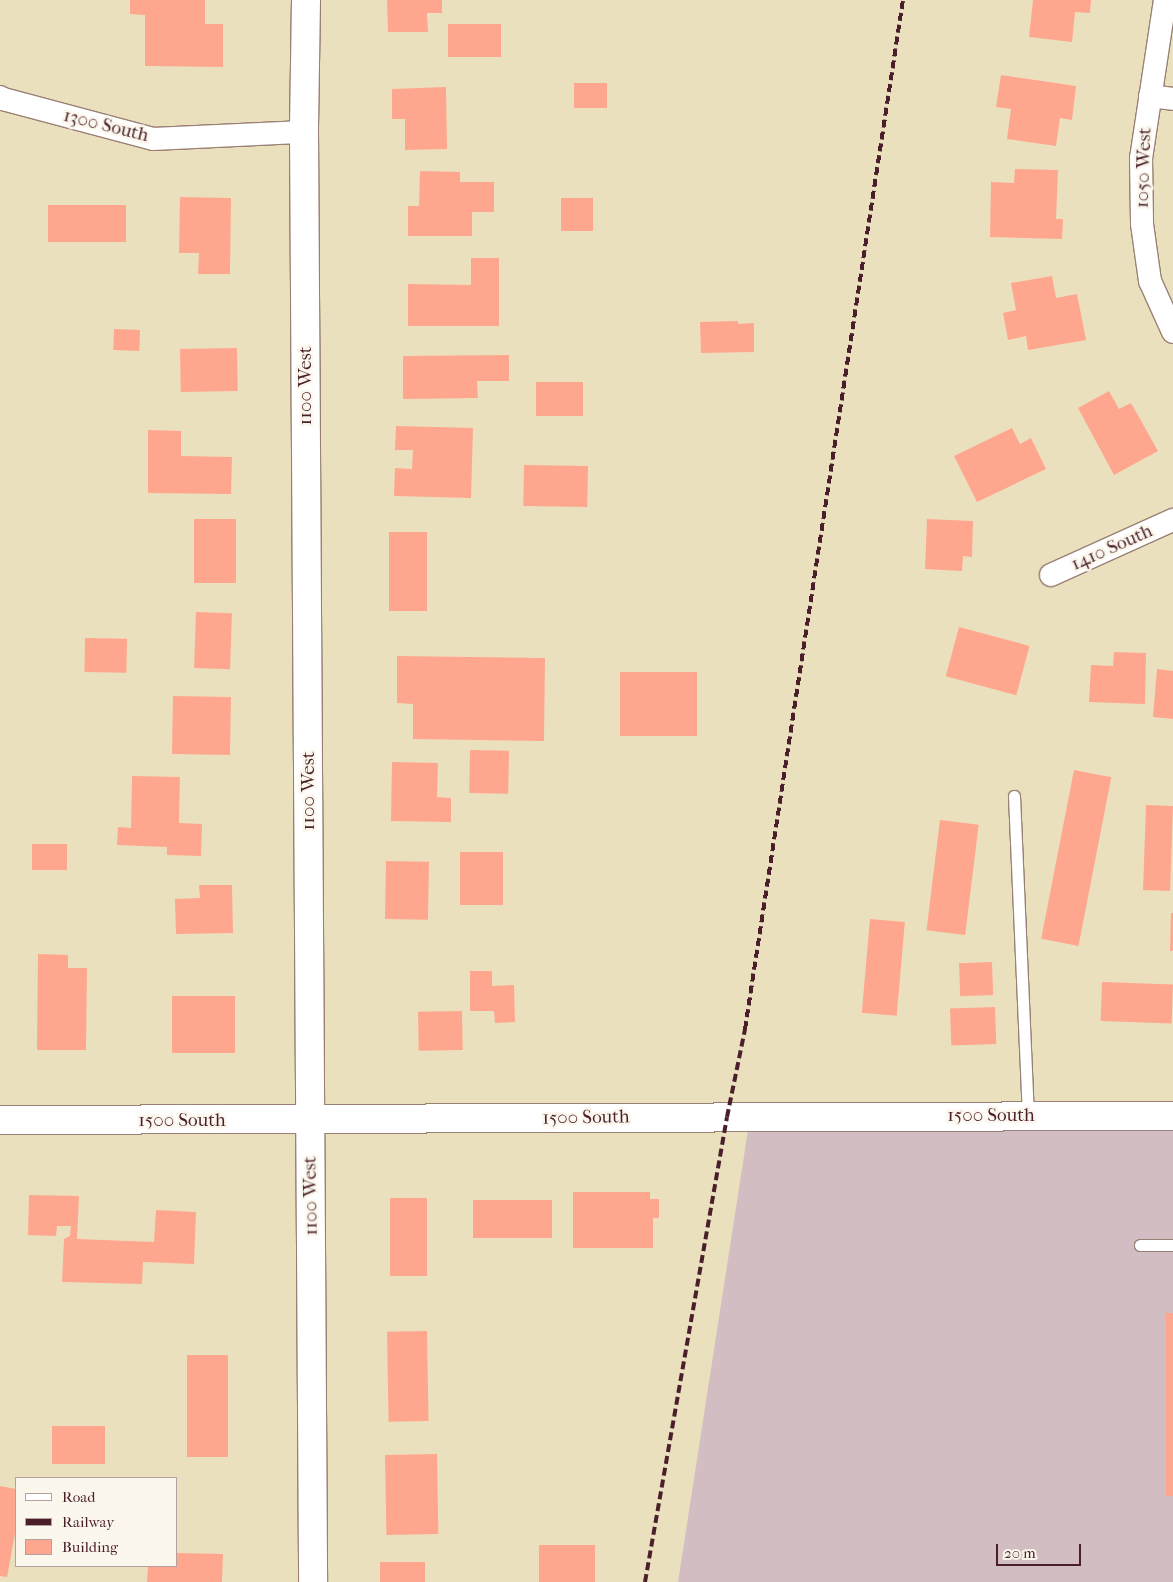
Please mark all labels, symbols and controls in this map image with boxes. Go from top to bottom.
street label: 1300 South [61,104,151,148]
street label: 1050 West [1131,127,1157,209]
street label: 1100 West [295,346,317,426]
street label: 1410 South [1068,520,1156,576]
street label: 1100 West [298,751,320,831]
street label: 1500 South [947,1105,1035,1127]
street label: 1500 South [542,1106,630,1130]
street label: 1500 South [138,1110,226,1132]
street label: 1100 West [299,1156,323,1236]
legend [15,1477,178,1567]
text: Road [62,1488,95,1506]
text: Railway [62,1513,114,1531]
scale bar [998,1534,1083,1566]
text: Building [62,1538,118,1556]
text: 20 m [1004,1544,1036,1562]

